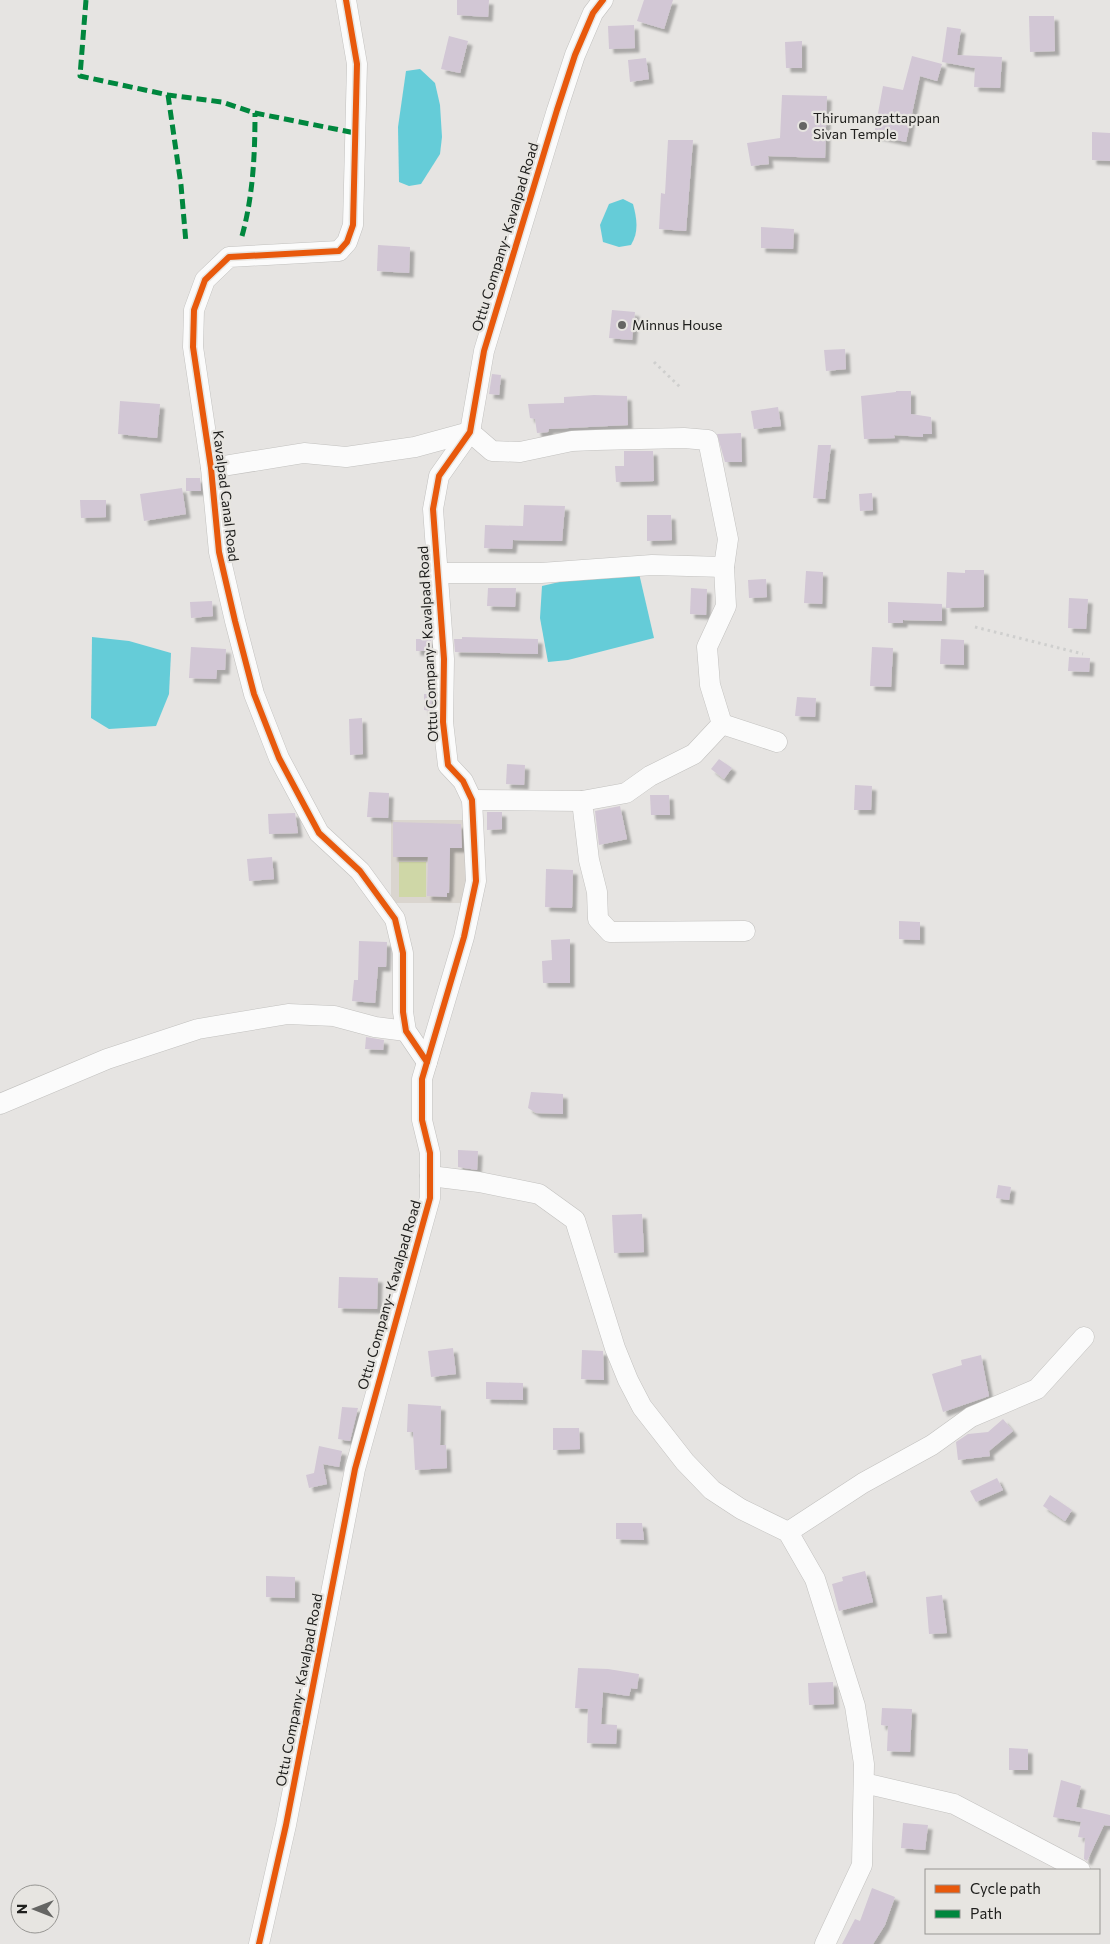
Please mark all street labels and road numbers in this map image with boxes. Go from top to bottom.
street label: Ottu Company- Kavalpad Road [468,140,541,333]
street label: Kavalpad Canal Road [210,429,243,563]
street label: Ottu Company- Kavalpad Road [414,545,441,743]
street label: Ottu Company- Kavalpad Road [353,1198,424,1392]
street label: Ottu Company- Kavalpad Road [271,1592,326,1788]

